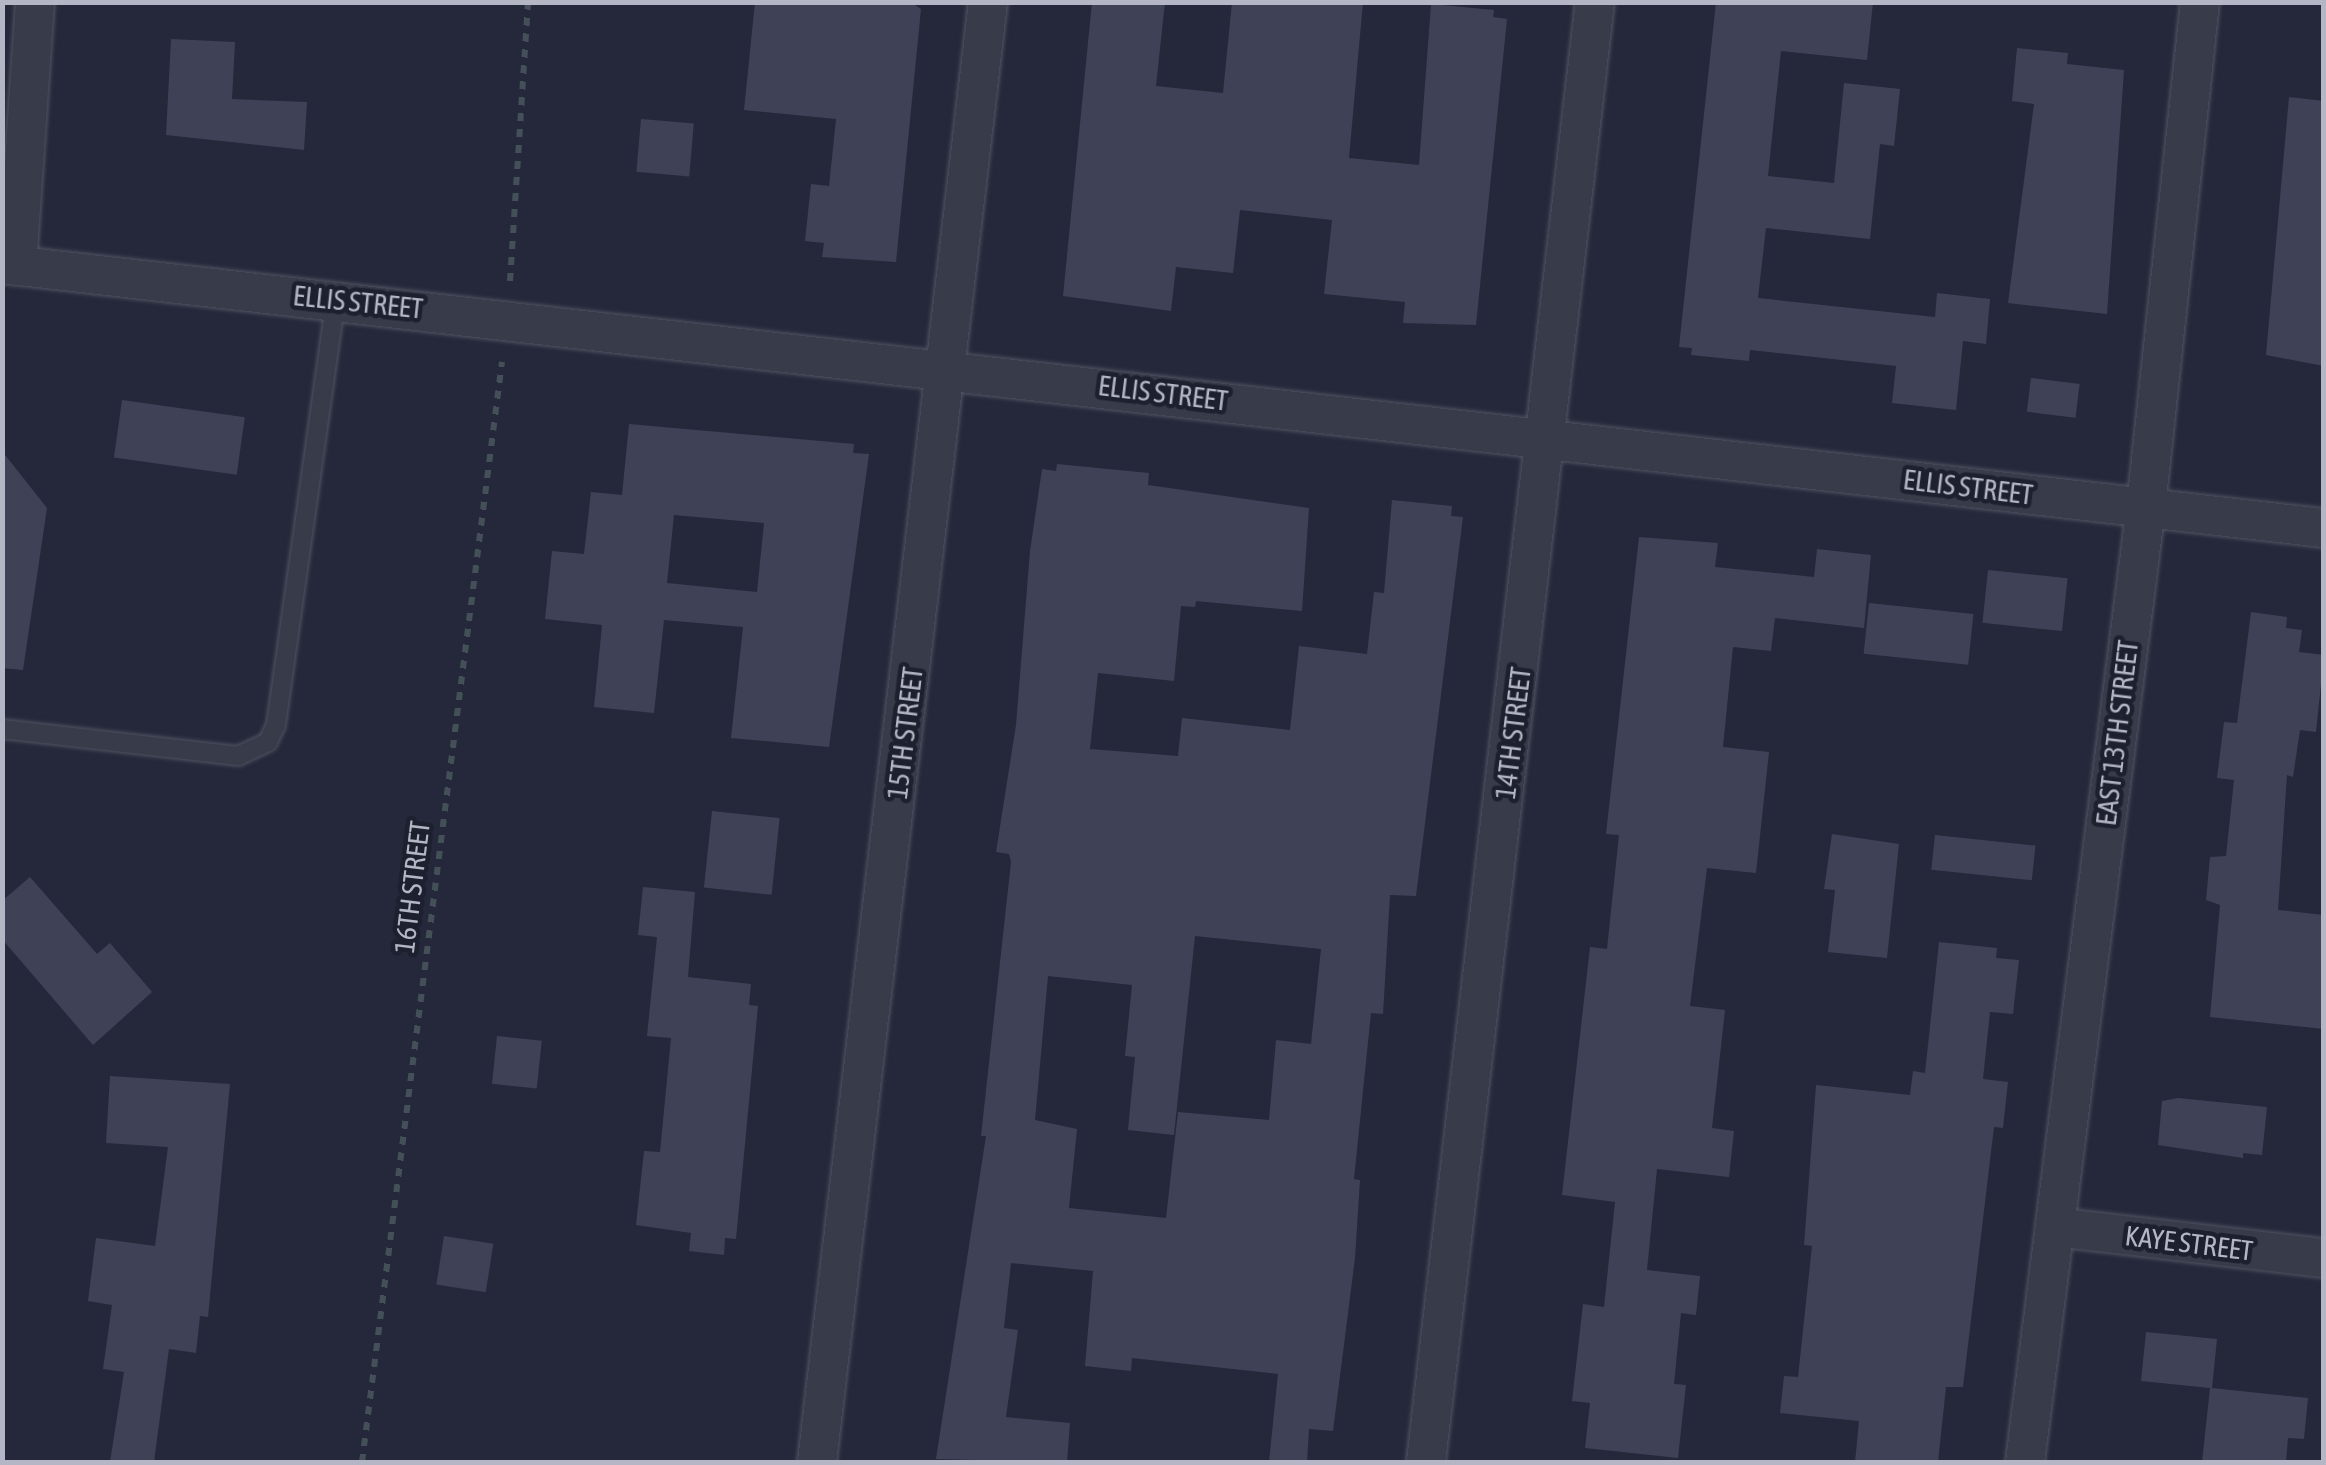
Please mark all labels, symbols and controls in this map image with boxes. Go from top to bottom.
street label: ELLIS STREET [291,278,425,326]
street label: ELLIS STREET [1096,368,1230,418]
street label: ELLIS STREET [1901,462,2035,512]
street label: EAST 13TH STREET [2089,638,2145,828]
street label: 15TH STREET [880,665,930,801]
street label: 14TH STREET [1488,665,1538,801]
street label: 16TH STREET [387,819,437,955]
street label: KAYE STREET [2123,1218,2255,1268]

